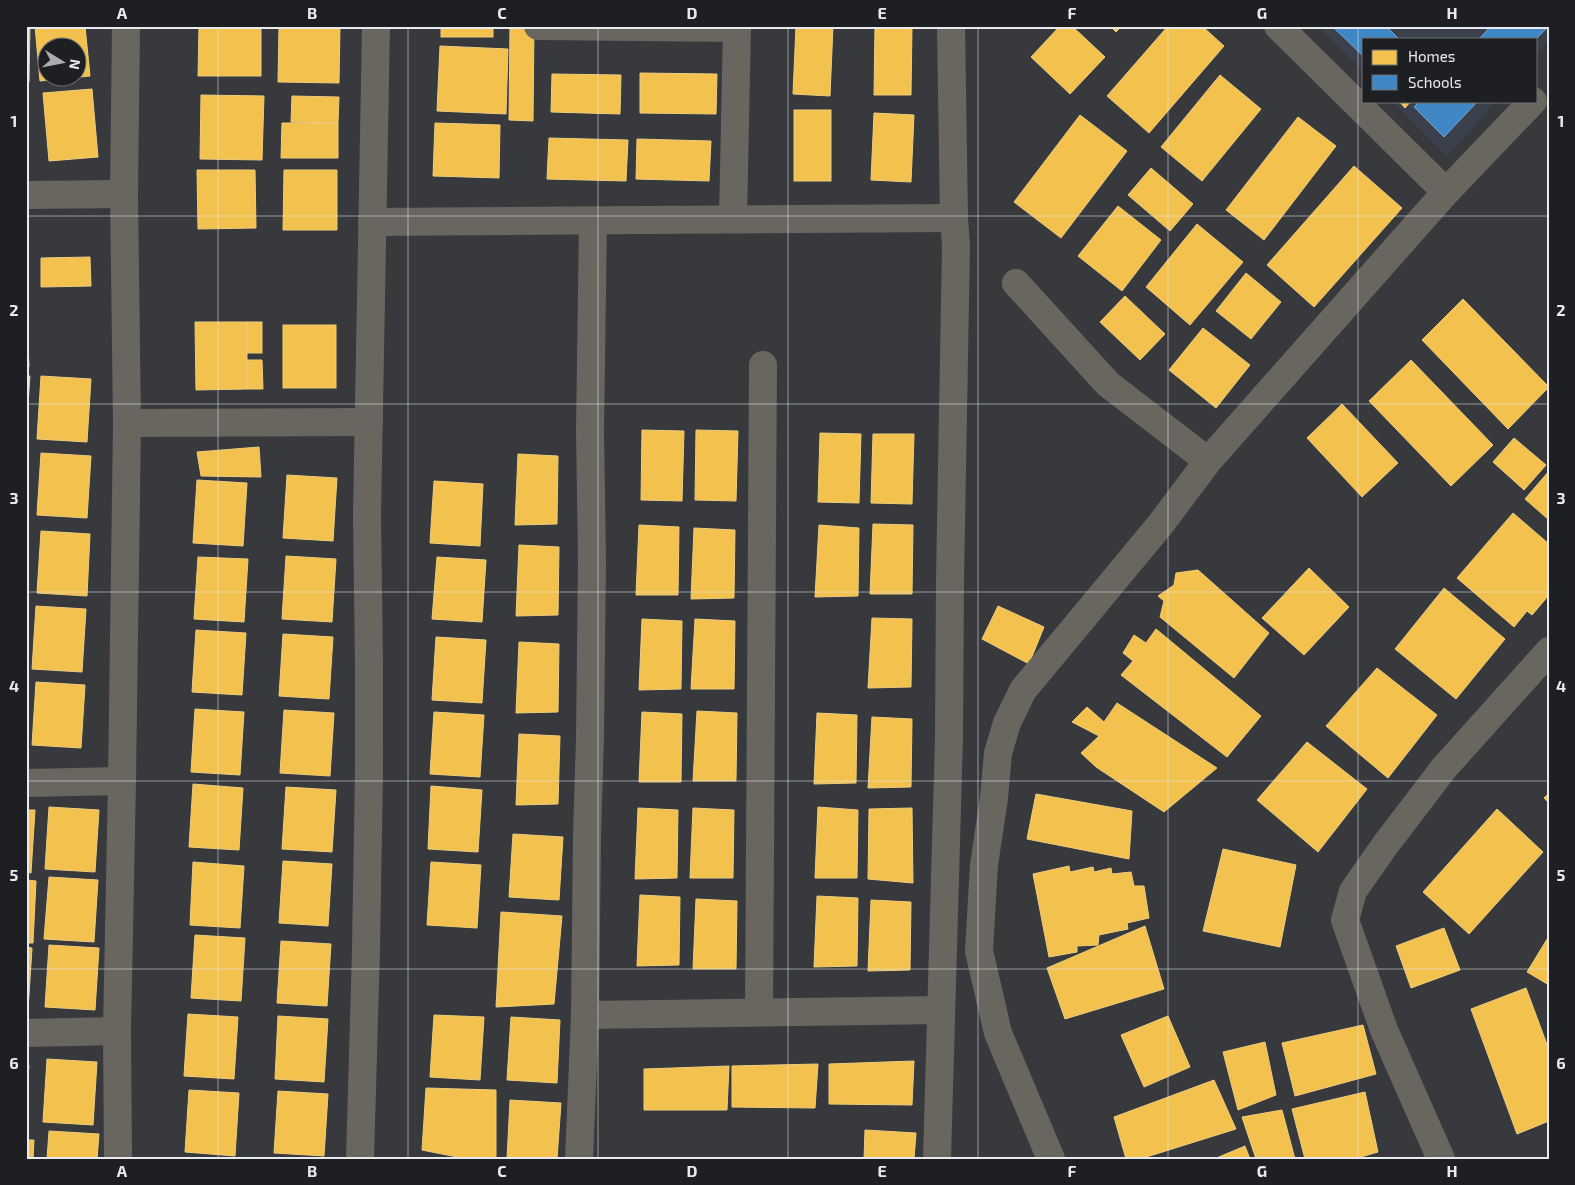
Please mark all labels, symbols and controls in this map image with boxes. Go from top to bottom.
text: A [117,3,128,22]
text: B [307,3,317,22]
text: C [497,3,507,22]
text: D [687,3,698,22]
text: E [877,3,887,22]
text: F [1068,3,1077,22]
text: G [1257,3,1267,22]
text: H [1446,3,1458,22]
north arrow [38,38,88,88]
legend [1362,38,1538,102]
text: Homes [1408,47,1455,65]
text: N [66,58,85,71]
text: Schools [1408,73,1462,91]
text: 1 [11,111,17,130]
text: 1 [1558,111,1564,130]
text: 2 [9,300,19,319]
text: 2 [1556,300,1566,319]
text: 3 [9,488,19,507]
text: 3 [1556,488,1566,507]
text: 4 [9,676,19,695]
text: 4 [1556,676,1566,695]
text: 5 [10,865,19,884]
text: 5 [1557,865,1566,884]
text: 6 [9,1053,19,1072]
text: 6 [1556,1053,1566,1072]
text: A [117,1161,128,1180]
text: B [307,1161,317,1180]
text: C [497,1161,507,1180]
text: D [687,1161,698,1180]
text: E [877,1161,887,1180]
text: F [1068,1161,1077,1180]
text: G [1257,1161,1267,1180]
text: H [1446,1161,1458,1180]

